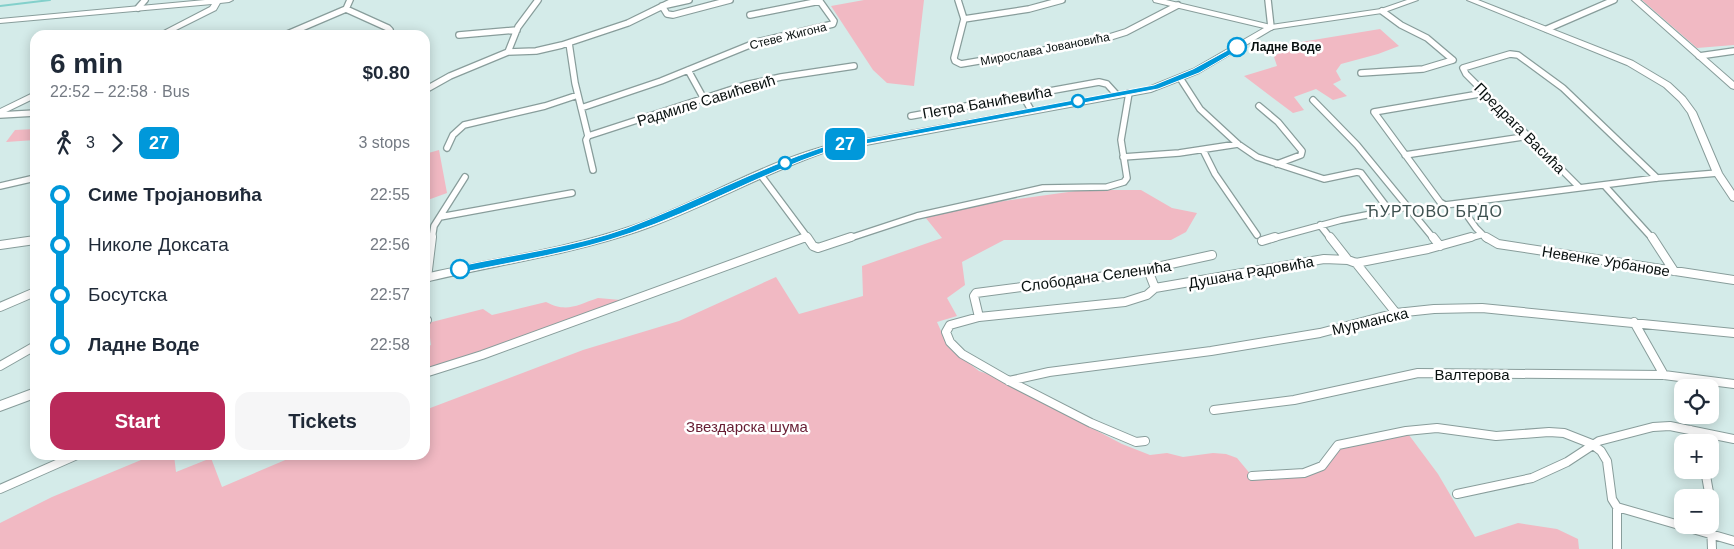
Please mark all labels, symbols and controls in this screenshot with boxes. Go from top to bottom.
street label: Стеве Жигона [748,20,828,52]
street label: Мирослава Јовановића [979,30,1111,68]
marker: Ладне Воде [1227,37,1247,57]
place label: Ладне Воде [1251,40,1322,54]
text: 6 min [50,48,123,79]
text: $0.80 [362,62,410,83]
street label: Радмиле Савићевић [635,71,777,129]
street label: Предрага Васића [1471,79,1569,177]
street label: Петра Банићевића [921,82,1054,122]
text: 22:52 – 22:58 · Bus [50,83,190,100]
unlabelled marker [1071,94,1085,108]
line badge: 27 [822,128,868,160]
icon: walk [50,129,78,157]
icon: forward [103,129,131,157]
text: 27 [149,133,169,153]
text: 3 [86,134,95,151]
text: 3 stops [358,134,410,151]
text: 27 [835,134,855,154]
unlabelled marker [778,156,792,170]
text: Симе Тројановића [88,184,262,205]
text: 22:55 [370,186,410,203]
district label: ЋУРТОВО БРДО [1365,203,1503,220]
text: Николе Доксата [88,234,229,255]
text: 22:56 [370,236,410,253]
street label: Невенке Урбанове [1541,242,1671,280]
street label: Душана Радовића [1187,252,1316,291]
street label: Слободана Селенића [1020,257,1173,295]
unlabelled marker [450,259,470,279]
text: Босутска [88,284,167,305]
text: 22:57 [370,286,410,303]
street label: Мурманска [1330,304,1411,338]
text: Ладне Воде [88,334,199,355]
text: 22:58 [370,336,410,353]
street label: Валтерова [1435,366,1510,383]
map controls [1674,379,1719,534]
button: locate [1674,379,1719,424]
button: Start [50,392,225,450]
button: Tickets [235,392,410,450]
park label: Звездарска шума [686,418,809,435]
button: + [1674,434,1719,479]
button: − [1674,489,1719,534]

